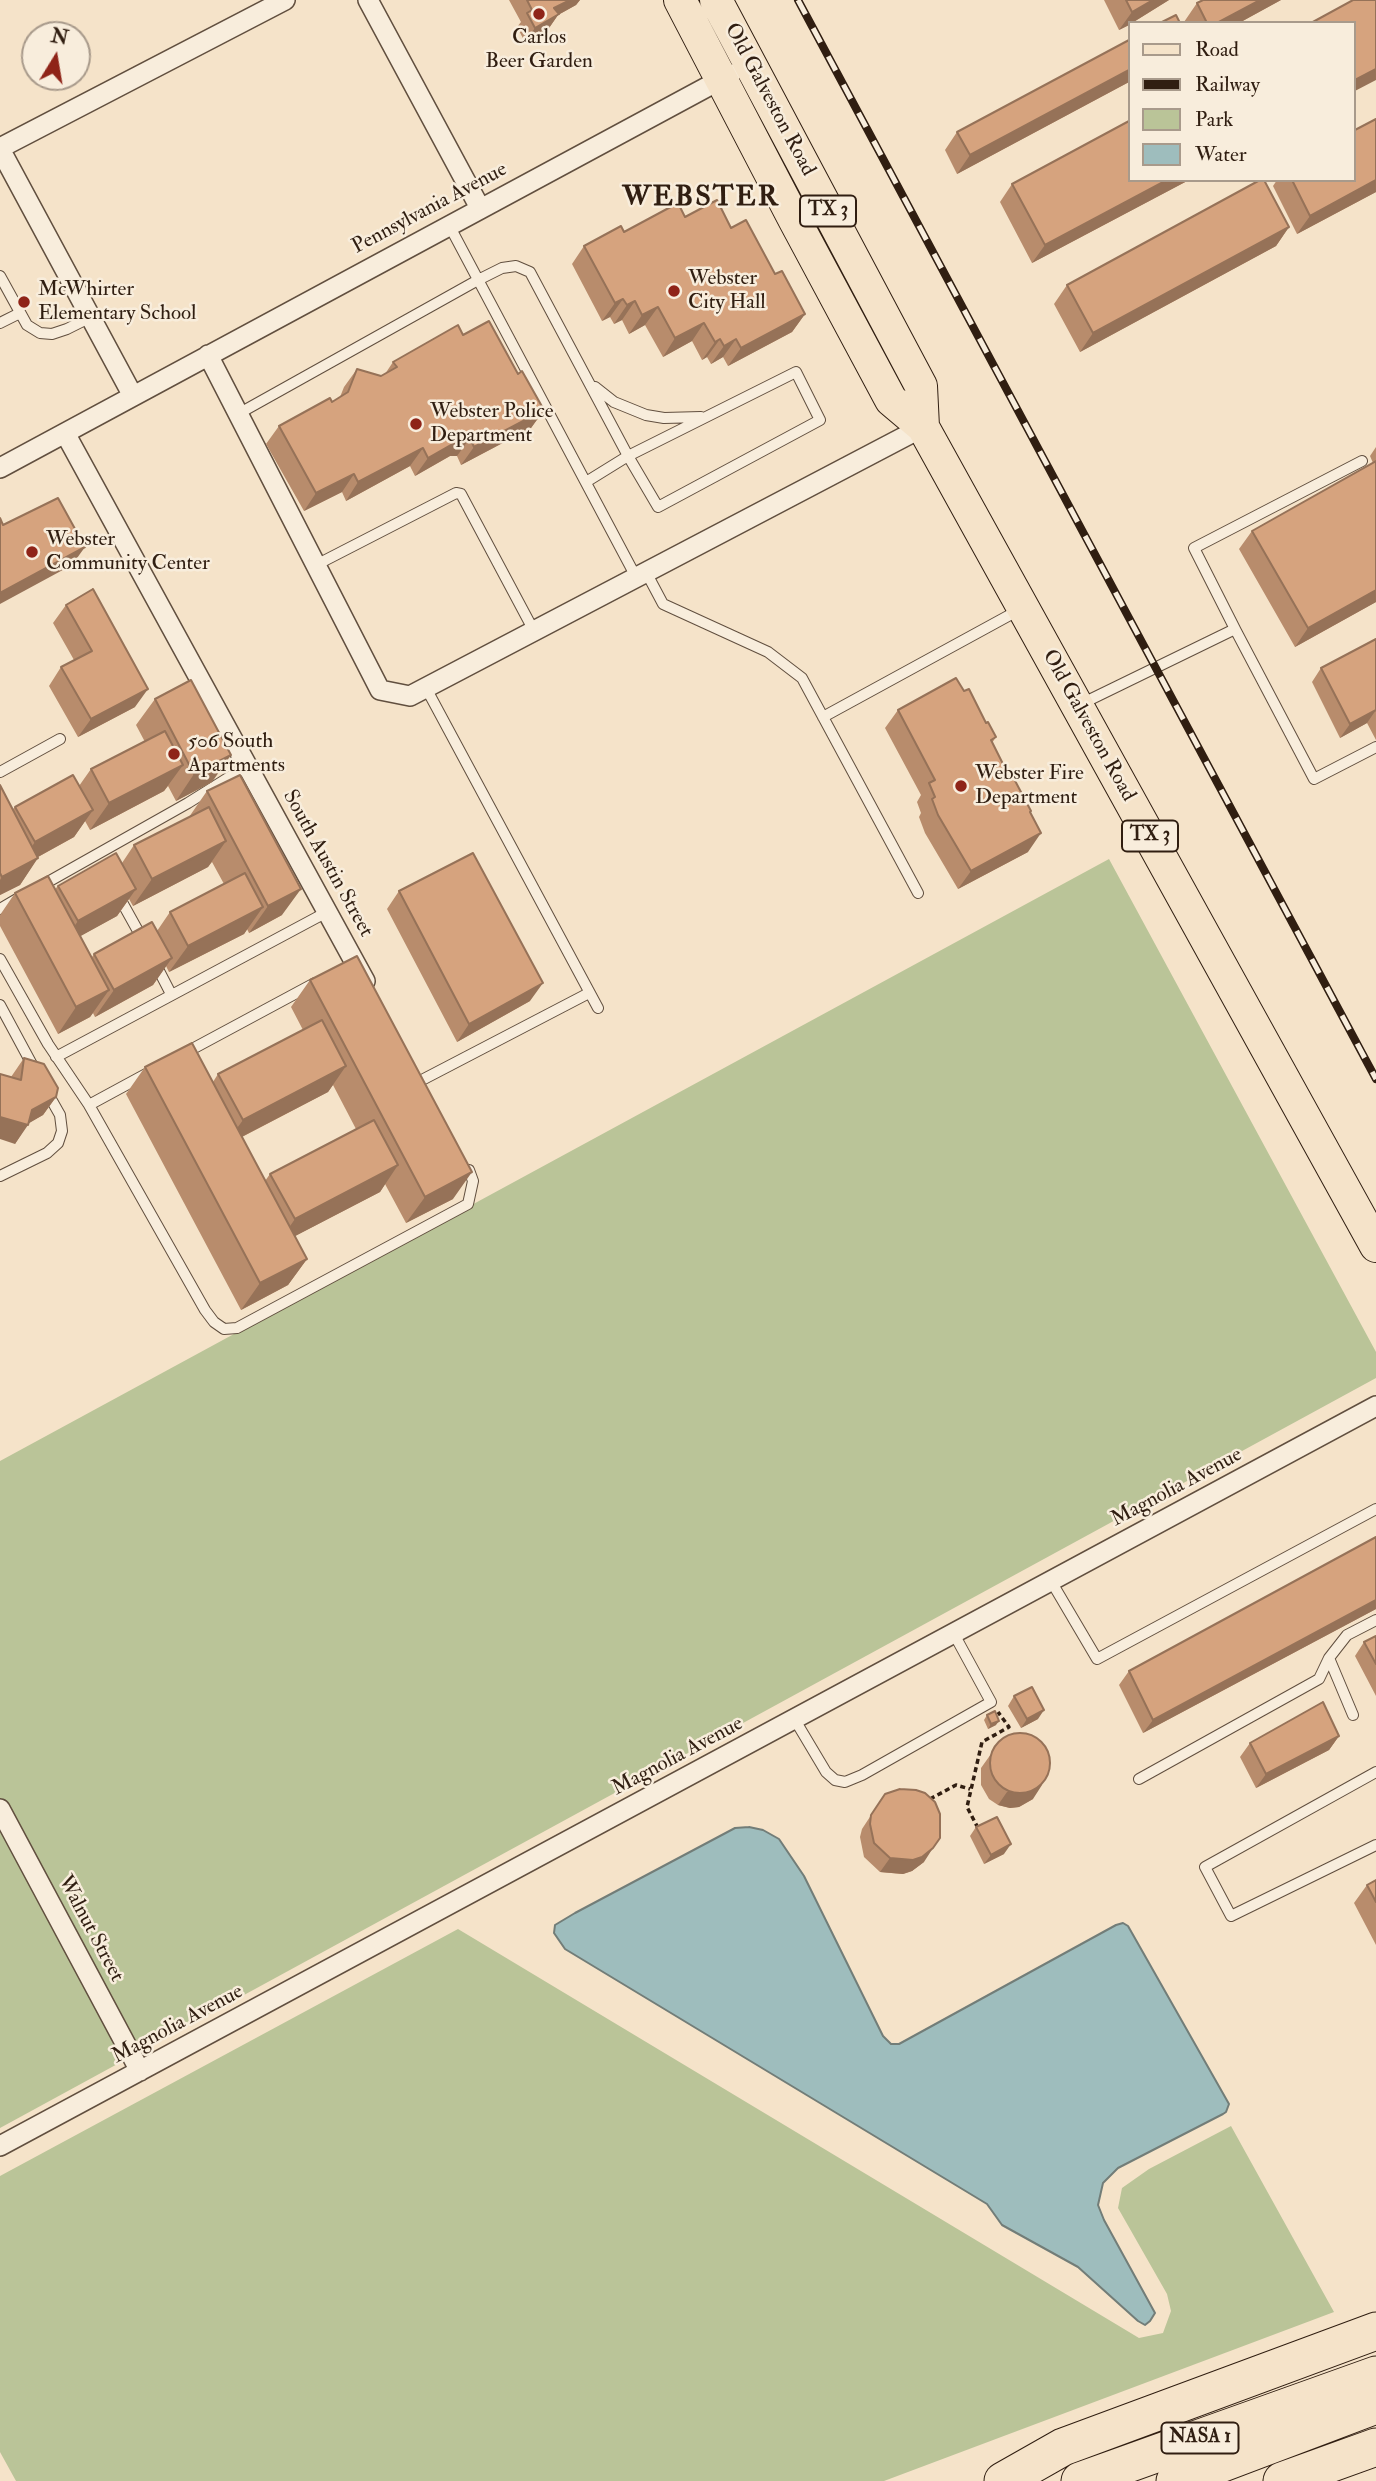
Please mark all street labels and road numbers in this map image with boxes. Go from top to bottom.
street label: Old Galveston Road [718,19,820,181]
street label: Pennsylvania Avenue [348,158,512,260]
road number: TX 3 [800,196,856,226]
street label: Old Galveston Road [1036,646,1140,806]
street label: South Austin Street [276,786,378,942]
road number: TX 3 [1122,820,1178,852]
street label: Magnolia Avenue [1107,1443,1247,1533]
street label: Magnolia Avenue [608,1712,748,1802]
street label: Walnut Street [51,1871,129,1987]
street label: Magnolia Avenue [108,1980,248,2070]
road number: NASA 1 [1162,2422,1238,2454]

